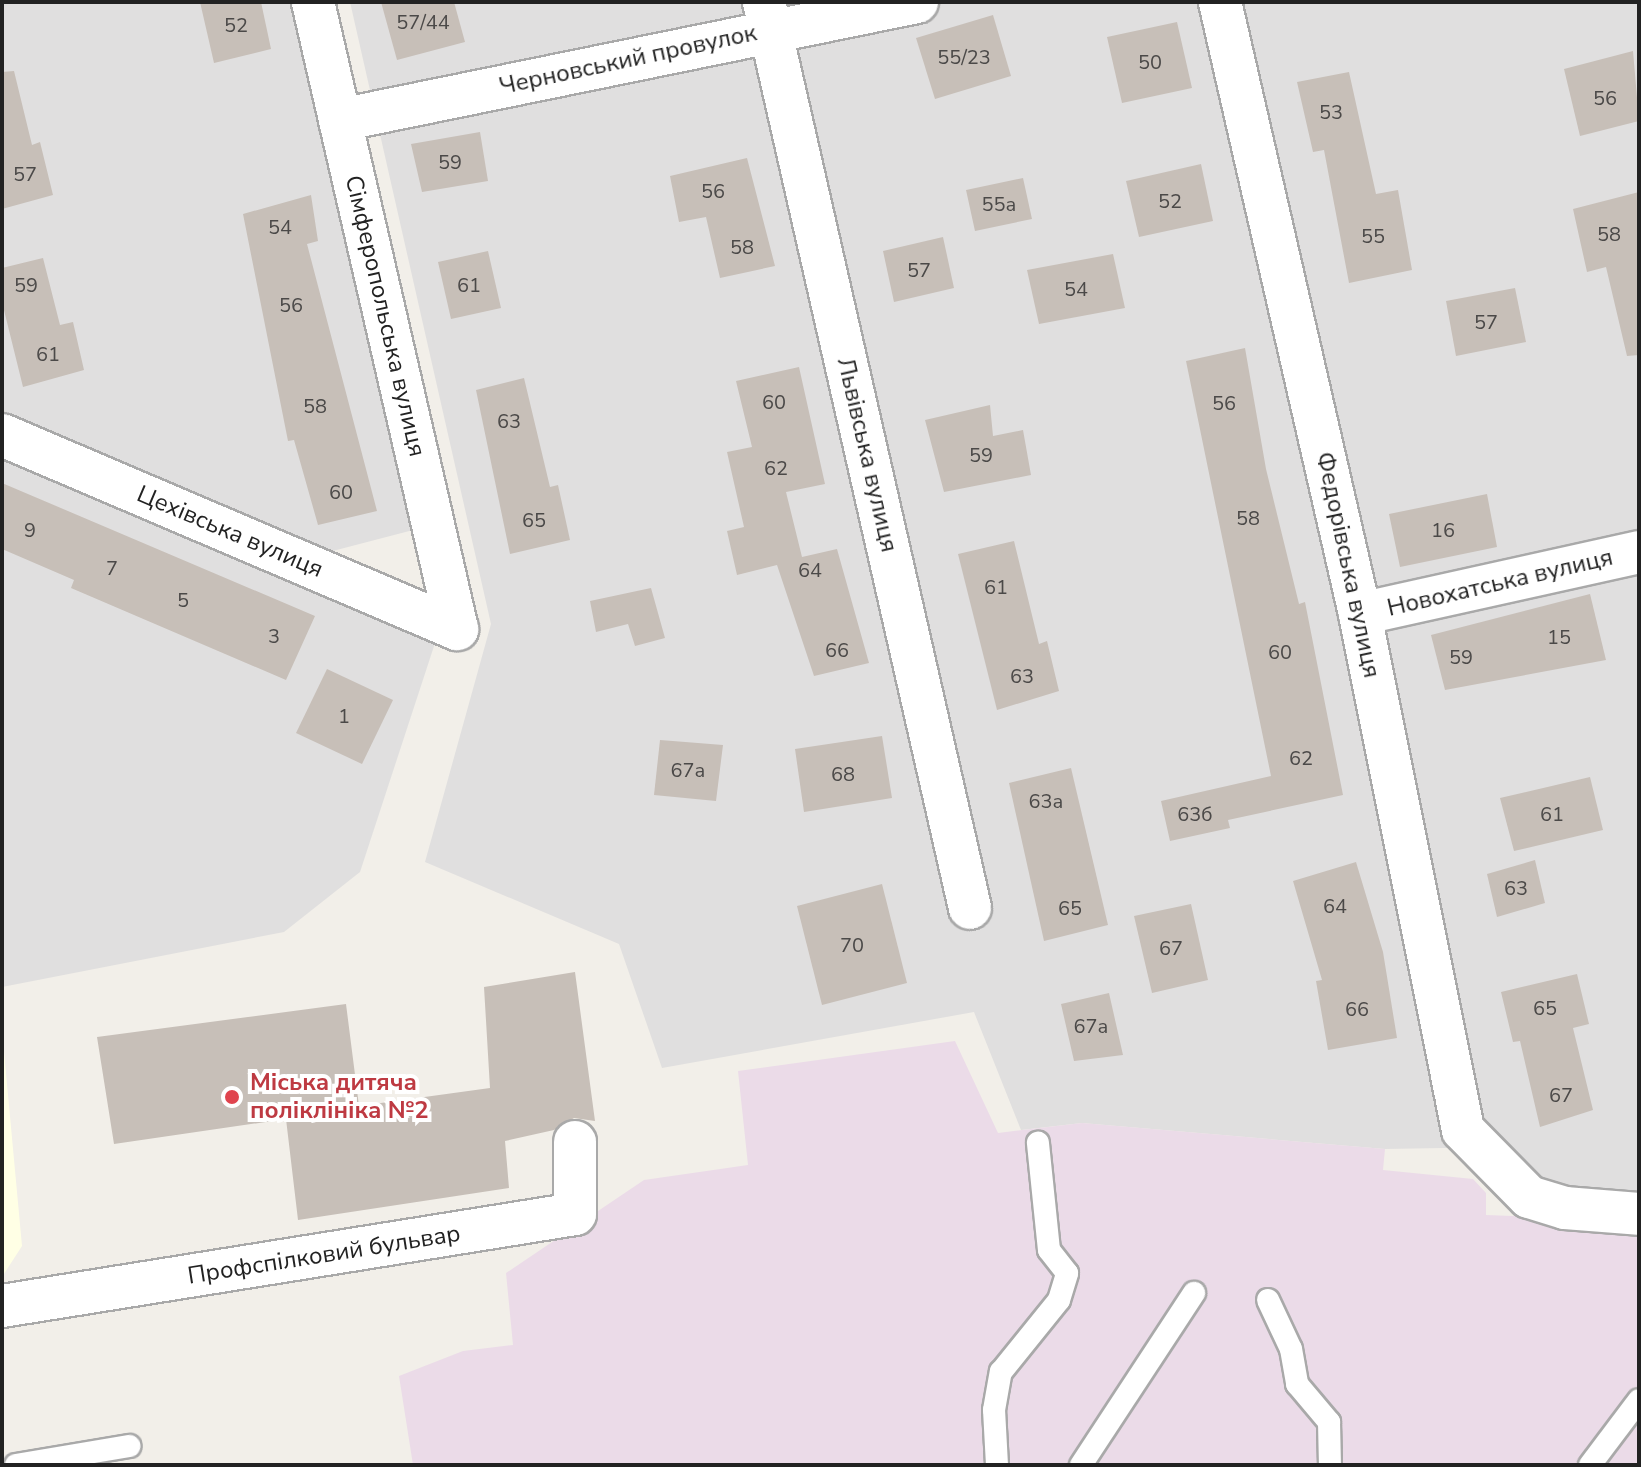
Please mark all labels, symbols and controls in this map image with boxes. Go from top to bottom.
house number: 57/44 [396,10,450,34]
house number: 52 [224,13,248,37]
street label: Черновський провулок [497,19,759,101]
house number: 55/23 [937,45,991,69]
house number: 50 [1138,50,1162,74]
house number: 56 [1593,86,1617,110]
house number: 53 [1319,100,1343,124]
house number: 59 [438,150,462,174]
house number: 57 [13,162,37,186]
street label: Сімферопольська вулиця [339,173,431,459]
house number: 56 [701,179,725,203]
house number: 52 [1158,189,1182,213]
house number: 55а [982,192,1016,216]
house number: 54 [268,215,292,239]
house number: 58 [1597,222,1621,246]
house number: 55 [1361,224,1385,248]
house number: 58 [730,235,754,259]
house number: 57 [907,258,931,282]
house number: 59 [14,273,38,297]
house number: 61 [457,273,481,297]
house number: 54 [1064,277,1088,301]
house number: 56 [279,293,303,317]
house number: 57 [1474,310,1498,334]
house number: 61 [36,342,60,366]
street label: Львівська вулиця [831,355,903,555]
house number: 60 [762,390,786,414]
house number: 56 [1212,391,1236,415]
house number: 58 [303,394,327,418]
house number: 63 [497,409,521,433]
house number: 59 [969,443,993,467]
street label: Федорівська вулиця [1310,449,1386,681]
house number: 62 [764,456,788,480]
street label: Цехівська вулиця [133,480,327,584]
house number: 60 [329,480,353,504]
house number: 58 [1236,506,1260,530]
house number: 65 [522,508,546,532]
house number: 9 [24,518,36,542]
house number: 16 [1431,518,1455,542]
street label: Новохатська вулиця [1384,543,1616,623]
house number: 7 [106,556,118,580]
house number: 64 [798,558,822,582]
house number: 61 [984,575,1008,599]
house number: 5 [177,588,189,612]
house number: 3 [268,624,280,648]
house number: 15 [1547,625,1571,649]
house number: 66 [825,638,849,662]
house number: 60 [1268,640,1292,664]
house number: 59 [1449,645,1473,669]
house number: 63 [1010,664,1034,688]
house number: 1 [338,704,350,728]
house number: 62 [1289,746,1313,770]
house number: 67а [671,758,705,782]
house number: 68 [831,762,855,786]
house number: 63а [1029,789,1063,813]
house number: 63б [1177,802,1213,826]
house number: 61 [1540,802,1564,826]
house number: 63 [1504,876,1528,900]
house number: 64 [1323,894,1347,918]
house number: 65 [1058,896,1082,920]
house number: 70 [840,933,864,957]
house number: 67 [1159,936,1183,960]
house number: 65 [1533,996,1557,1020]
house number: 66 [1345,997,1369,1021]
house number: 67а [1074,1014,1108,1038]
place label: Міська дитяча поліклініка №2 [250,1069,429,1125]
house number: 67 [1549,1083,1573,1107]
marker: Міська дитяча поліклініка №2 [221,1086,243,1108]
street label: Профспілковий бульвар [186,1219,462,1291]

